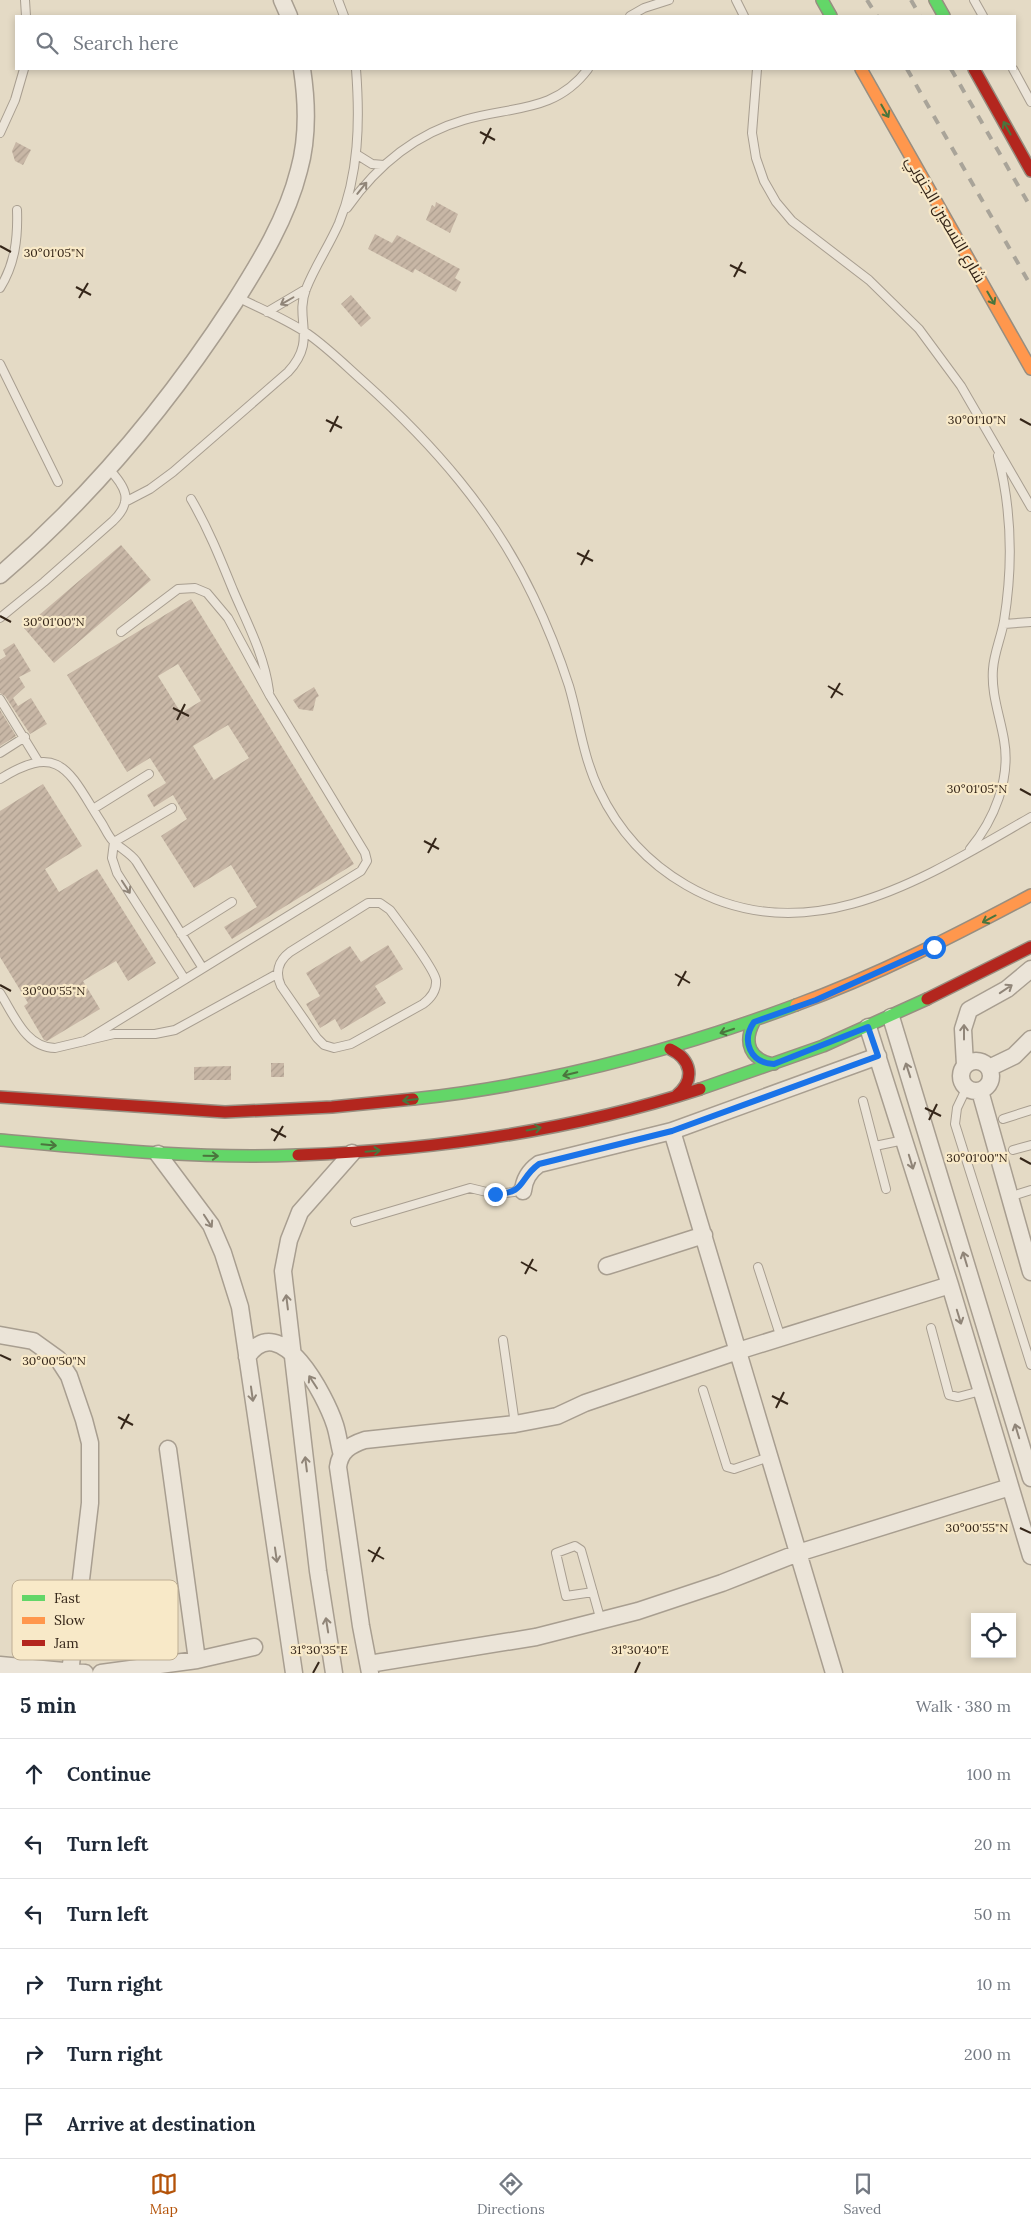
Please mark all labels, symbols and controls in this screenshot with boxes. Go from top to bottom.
search box [15,15,1016,70]
icon: search [33,29,61,57]
text: Search here [73,31,179,55]
one-way arrow [880,104,890,118]
one-way arrow [1002,121,1012,136]
street label: شارع التسعين الجنوبي [898,152,991,288]
one-way arrow [356,182,367,195]
text: 30°01'05"N [24,245,84,260]
one-way arrow [987,290,996,305]
one-way arrow [280,297,294,307]
text: 30°01'10"N [948,412,1006,427]
text: 30°01'00"N [23,614,85,629]
text: 30°01'05"N [947,781,1007,796]
one-way arrow [120,880,131,894]
one-way arrow [981,914,996,924]
route start [923,936,946,959]
text: 30°00'55"N [23,983,85,998]
one-way arrow [999,984,1013,994]
one-way arrow [959,1024,969,1040]
one-way arrow [719,1027,735,1036]
one-way arrow [903,1062,912,1078]
one-way arrow [563,1070,579,1079]
one-way arrow [402,1095,418,1105]
one-way arrow [526,1124,542,1134]
one-way arrow [40,1140,56,1149]
one-way arrow [365,1146,381,1156]
text: 30°01'00"N [946,1150,1008,1165]
one-way arrow [202,1151,218,1161]
one-way arrow [907,1154,916,1169]
route end [484,1183,507,1206]
one-way arrow [203,1214,213,1228]
one-way arrow [959,1251,969,1267]
one-way arrow [282,1295,292,1311]
one-way arrow [955,1309,965,1325]
text: 30°00'50"N [22,1353,86,1368]
one-way arrow [308,1375,318,1389]
one-way arrow [248,1386,258,1402]
one-way arrow [1011,1423,1021,1439]
one-way arrow [301,1456,311,1472]
text: 30°00'55"N [946,1520,1008,1535]
one-way arrow [272,1546,282,1562]
legend [12,1580,178,1660]
text: Fast [54,1589,81,1607]
text: Slow [54,1611,86,1629]
map controls [971,1613,1016,1658]
button: locate [971,1613,1016,1658]
one-way arrow [321,1617,331,1633]
text: Jam [53,1634,79,1652]
text: 31°30'35"E [290,1642,348,1657]
text: 31°30'40"E [611,1642,669,1657]
text: 5 min [20,1692,76,1719]
text: Walk · 380 m [916,1696,1011,1716]
icon: ahead [20,1760,48,1788]
text: Continue [67,1762,151,1786]
text: 100 m [967,1764,1011,1784]
icon: left [20,1830,48,1858]
text: Turn left [67,1832,148,1856]
text: 20 m [974,1834,1011,1854]
icon: left [20,1900,48,1928]
text: Turn left [67,1902,148,1926]
text: 50 m [974,1904,1011,1924]
icon: right [20,1970,48,1998]
text: Turn right [67,1972,163,1996]
text: 10 m [977,1974,1011,1994]
icon: right [20,2040,48,2068]
text: Turn right [67,2042,163,2066]
text: 200 m [964,2044,1011,2064]
icon: arrive [20,2110,48,2138]
text: Arrive at destination [67,2112,256,2136]
tab: Map [149,2170,178,2218]
tab: Directions [477,2170,545,2218]
tab: Saved [844,2170,882,2218]

